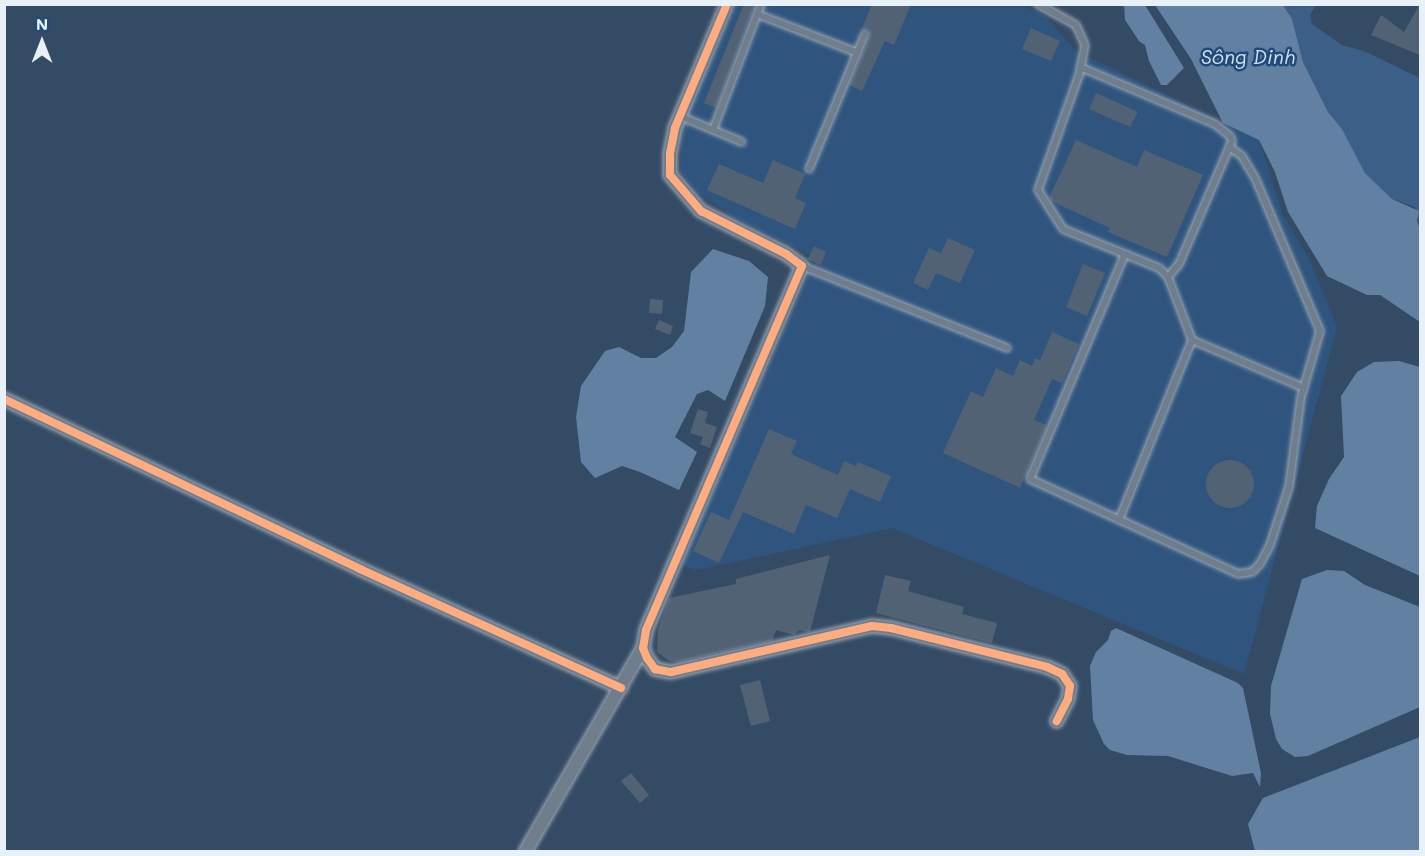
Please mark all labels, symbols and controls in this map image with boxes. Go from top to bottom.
north arrow [12,12,72,72]
text: N [36,13,48,34]
water label: Sông Dinh [1201,44,1295,68]

